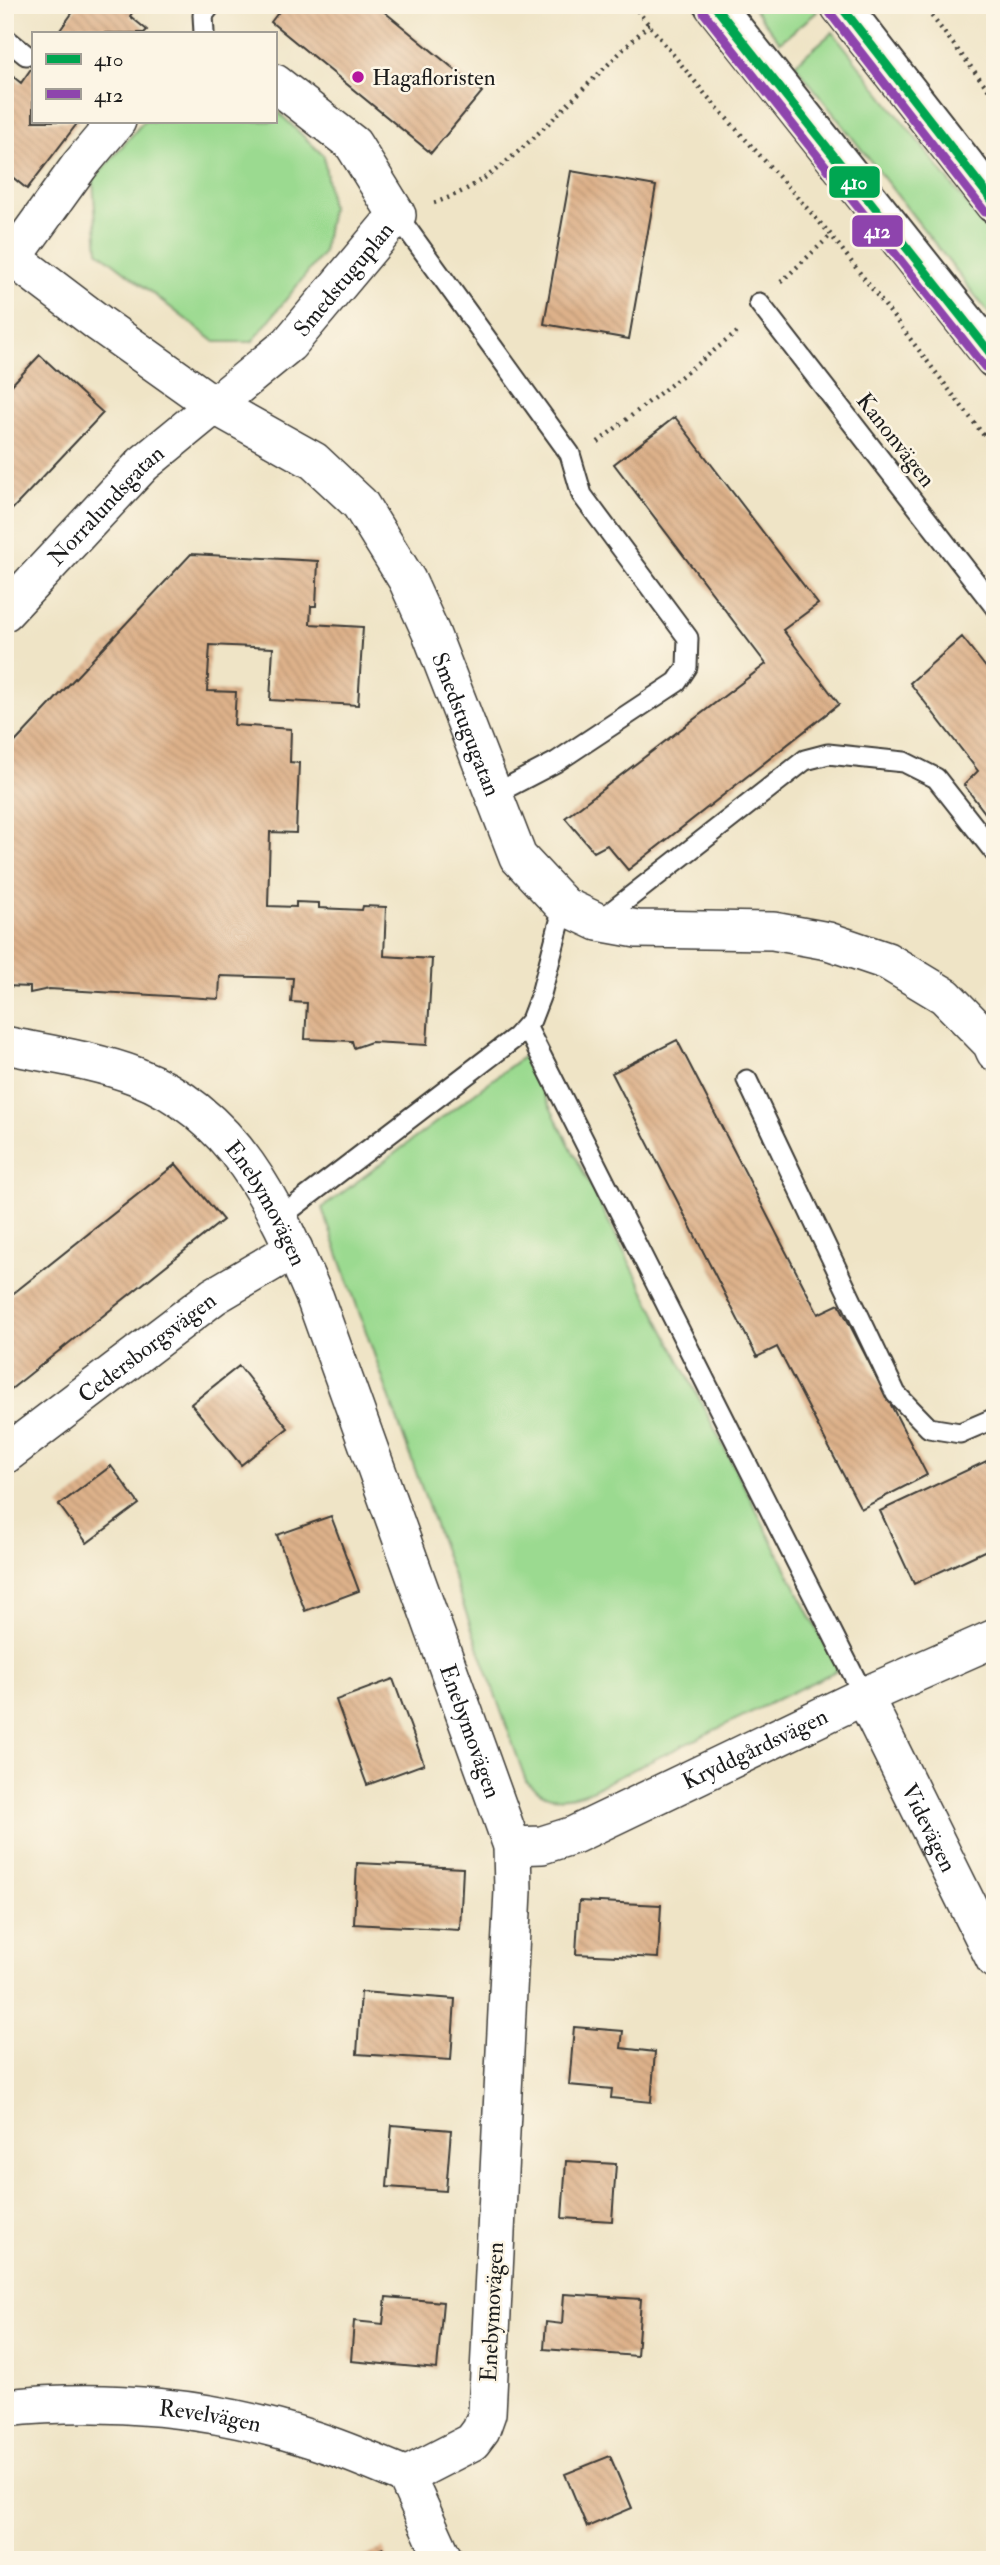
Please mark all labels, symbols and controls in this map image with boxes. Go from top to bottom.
legend [32,32,276,122]
text: 410 [94,46,123,73]
place label: Hagafloristen [372,63,496,92]
marker: Hagafloristen [350,69,366,85]
text: 412 [94,82,123,109]
line badge: 410 [828,165,881,199]
text: 410 [840,171,868,195]
line badge: 412 [851,214,904,248]
street label: Smedstuguplan [287,216,400,342]
text: 412 [863,220,891,244]
street label: Kanonvägen [850,387,942,493]
street label: Norralundsgatan [41,438,170,571]
street label: Smedstugugatan [425,648,507,800]
street label: Enebymovägen [219,1134,314,1270]
street label: Cedersborgsvägen [72,1285,222,1409]
street label: Enebymovägen [433,1660,508,1802]
street label: Kryddgårdsvägen [677,1701,832,1796]
street label: Videvägen [895,1779,964,1877]
street label: Enebymovägen [474,2241,510,2383]
street label: Revelvägen [158,2393,264,2439]

